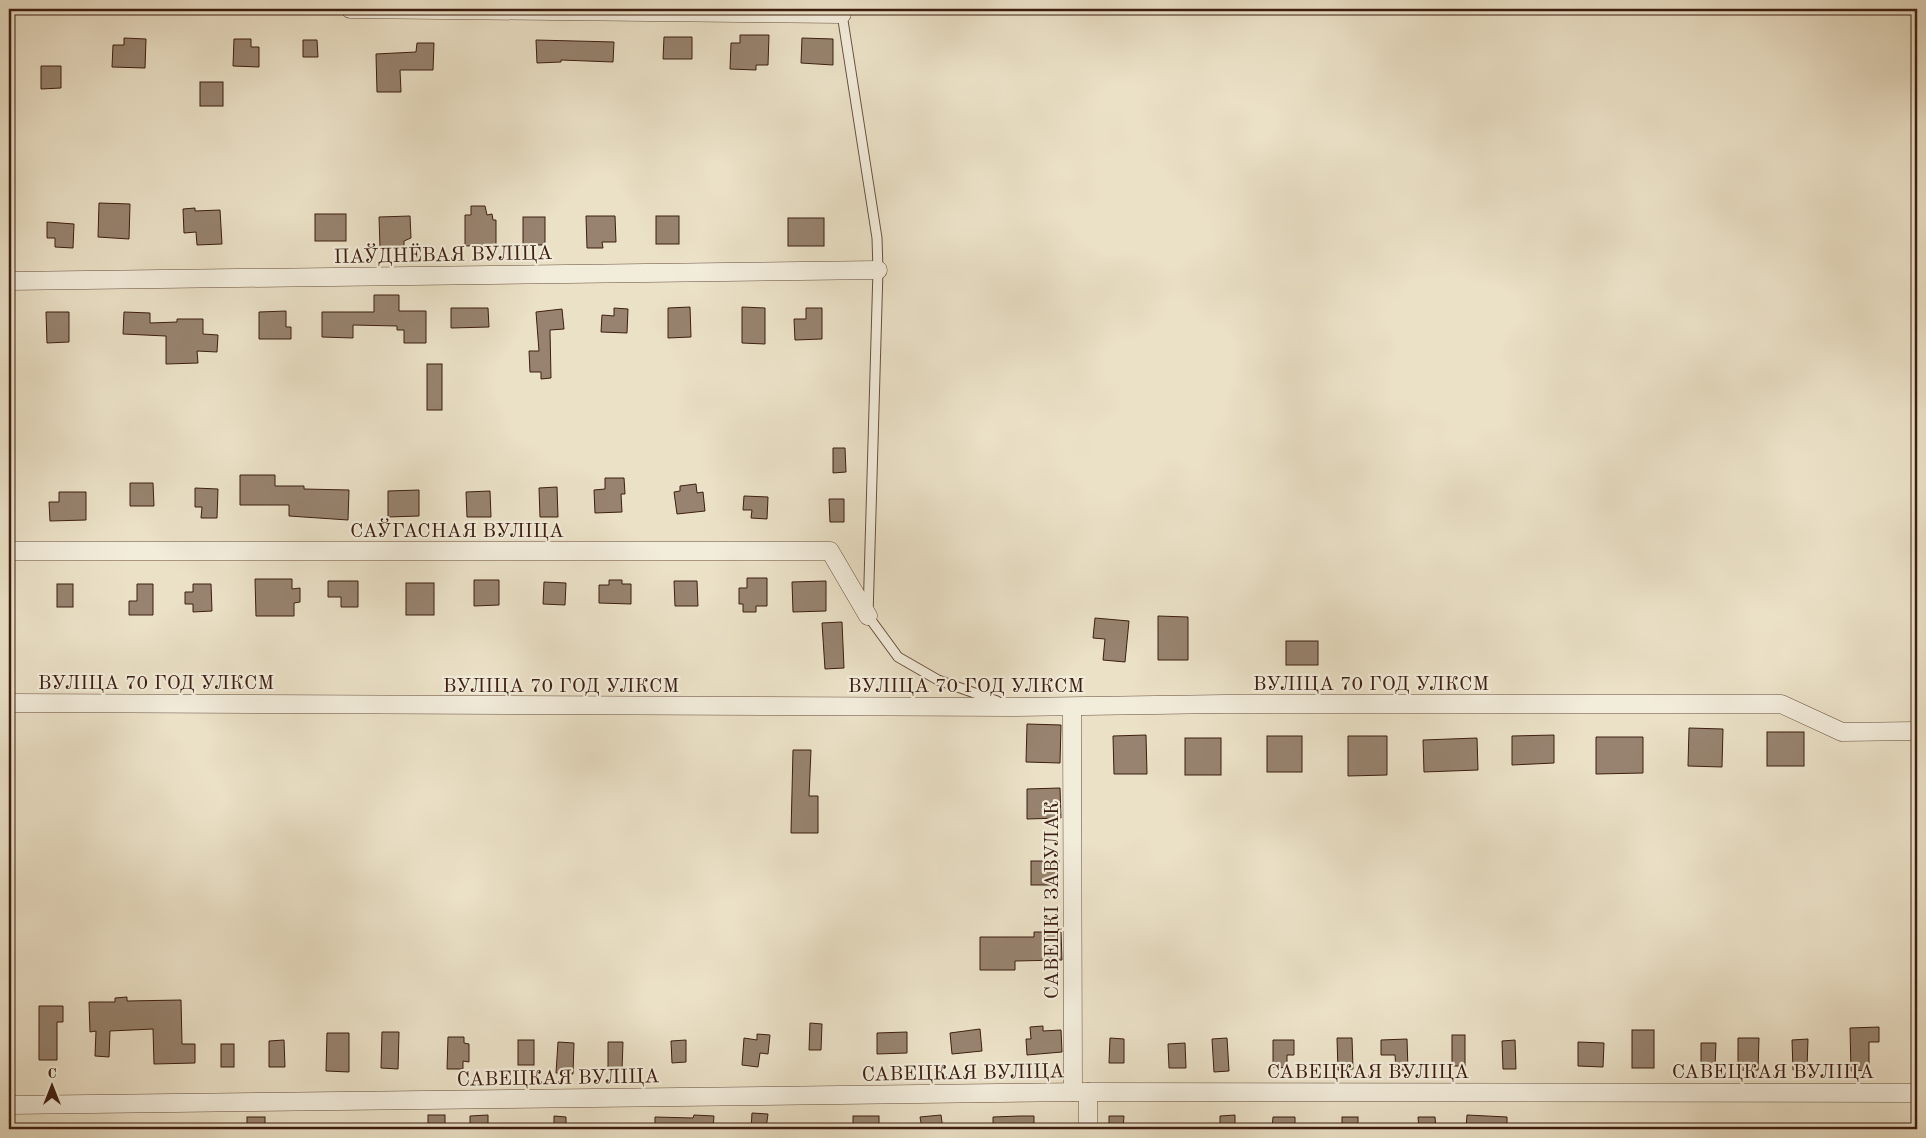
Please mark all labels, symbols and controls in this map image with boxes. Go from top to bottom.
street label: ПАЎДНЁВАЯ ВУЛІЦА [333,240,553,268]
street label: САЎГАСНАЯ ВУЛІЦА [350,518,564,542]
street label: ВУЛІЦА 70 ГОД УЛКСМ [38,674,274,694]
street label: ВУЛІЦА 70 ГОД УЛКСМ [1253,675,1489,695]
street label: ВУЛІЦА 70 ГОД УЛКСМ [443,677,679,697]
street label: ВУЛІЦА 70 ГОД УЛКСМ [848,677,1084,697]
street label: САВЕЦКІ ЗАВУЛАК [1043,801,1063,999]
north arrow [28,1060,78,1110]
street label: САВЕЦКАЯ ВУЛІЦА [862,1062,1065,1086]
street label: САВЕЦКАЯ ВУЛІЦА [1267,1063,1469,1083]
street label: САВЕЦКАЯ ВУЛІЦА [1672,1063,1874,1083]
text: С [47,1067,57,1081]
street label: САВЕЦКАЯ ВУЛІЦА [457,1067,660,1091]

